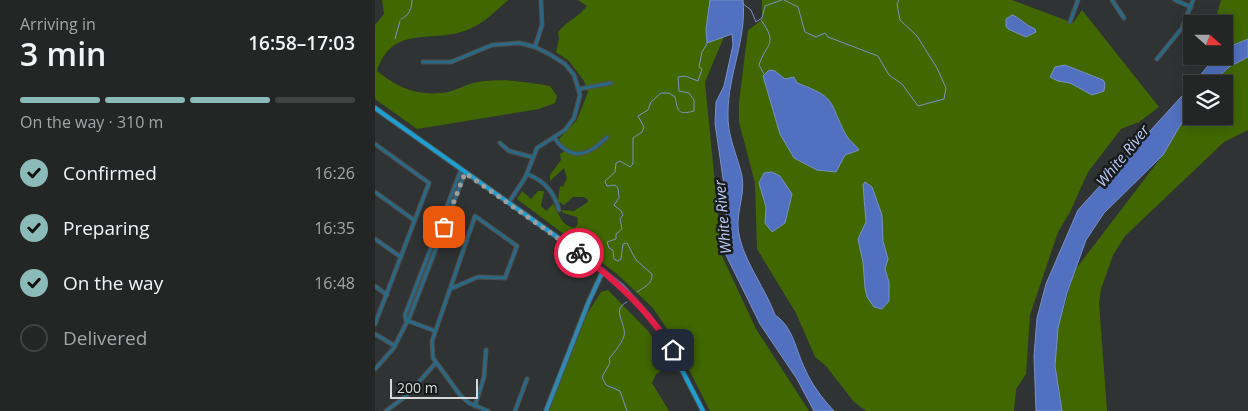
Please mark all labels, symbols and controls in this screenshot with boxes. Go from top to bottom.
text: Arriving in [20,13,96,35]
north arrow [1183,15,1233,65]
map controls [1183,15,1233,125]
text: 16:58–17:03 [248,30,355,56]
text: 3 min [20,32,106,75]
button: layers [1183,75,1233,125]
text: On the way · 310 m [20,111,163,133]
water label: White River [1091,119,1154,190]
icon: check [20,159,48,187]
text: Confirmed [63,160,157,186]
text: 16:26 [314,162,355,184]
water label: White River [709,178,735,255]
pin [423,206,465,248]
icon: bag [430,213,458,241]
icon: check [20,214,48,242]
text: Preparing [63,215,150,241]
text: 16:35 [314,217,355,239]
courier [554,228,604,278]
icon: bike [565,239,593,267]
icon: check [20,269,48,297]
text: On the way [63,270,163,296]
text: 16:48 [314,272,355,294]
text: Delivered [63,325,147,351]
pin [652,329,694,371]
icon: home [659,336,687,364]
scale bar [390,376,477,399]
text: 200 m [397,378,438,397]

